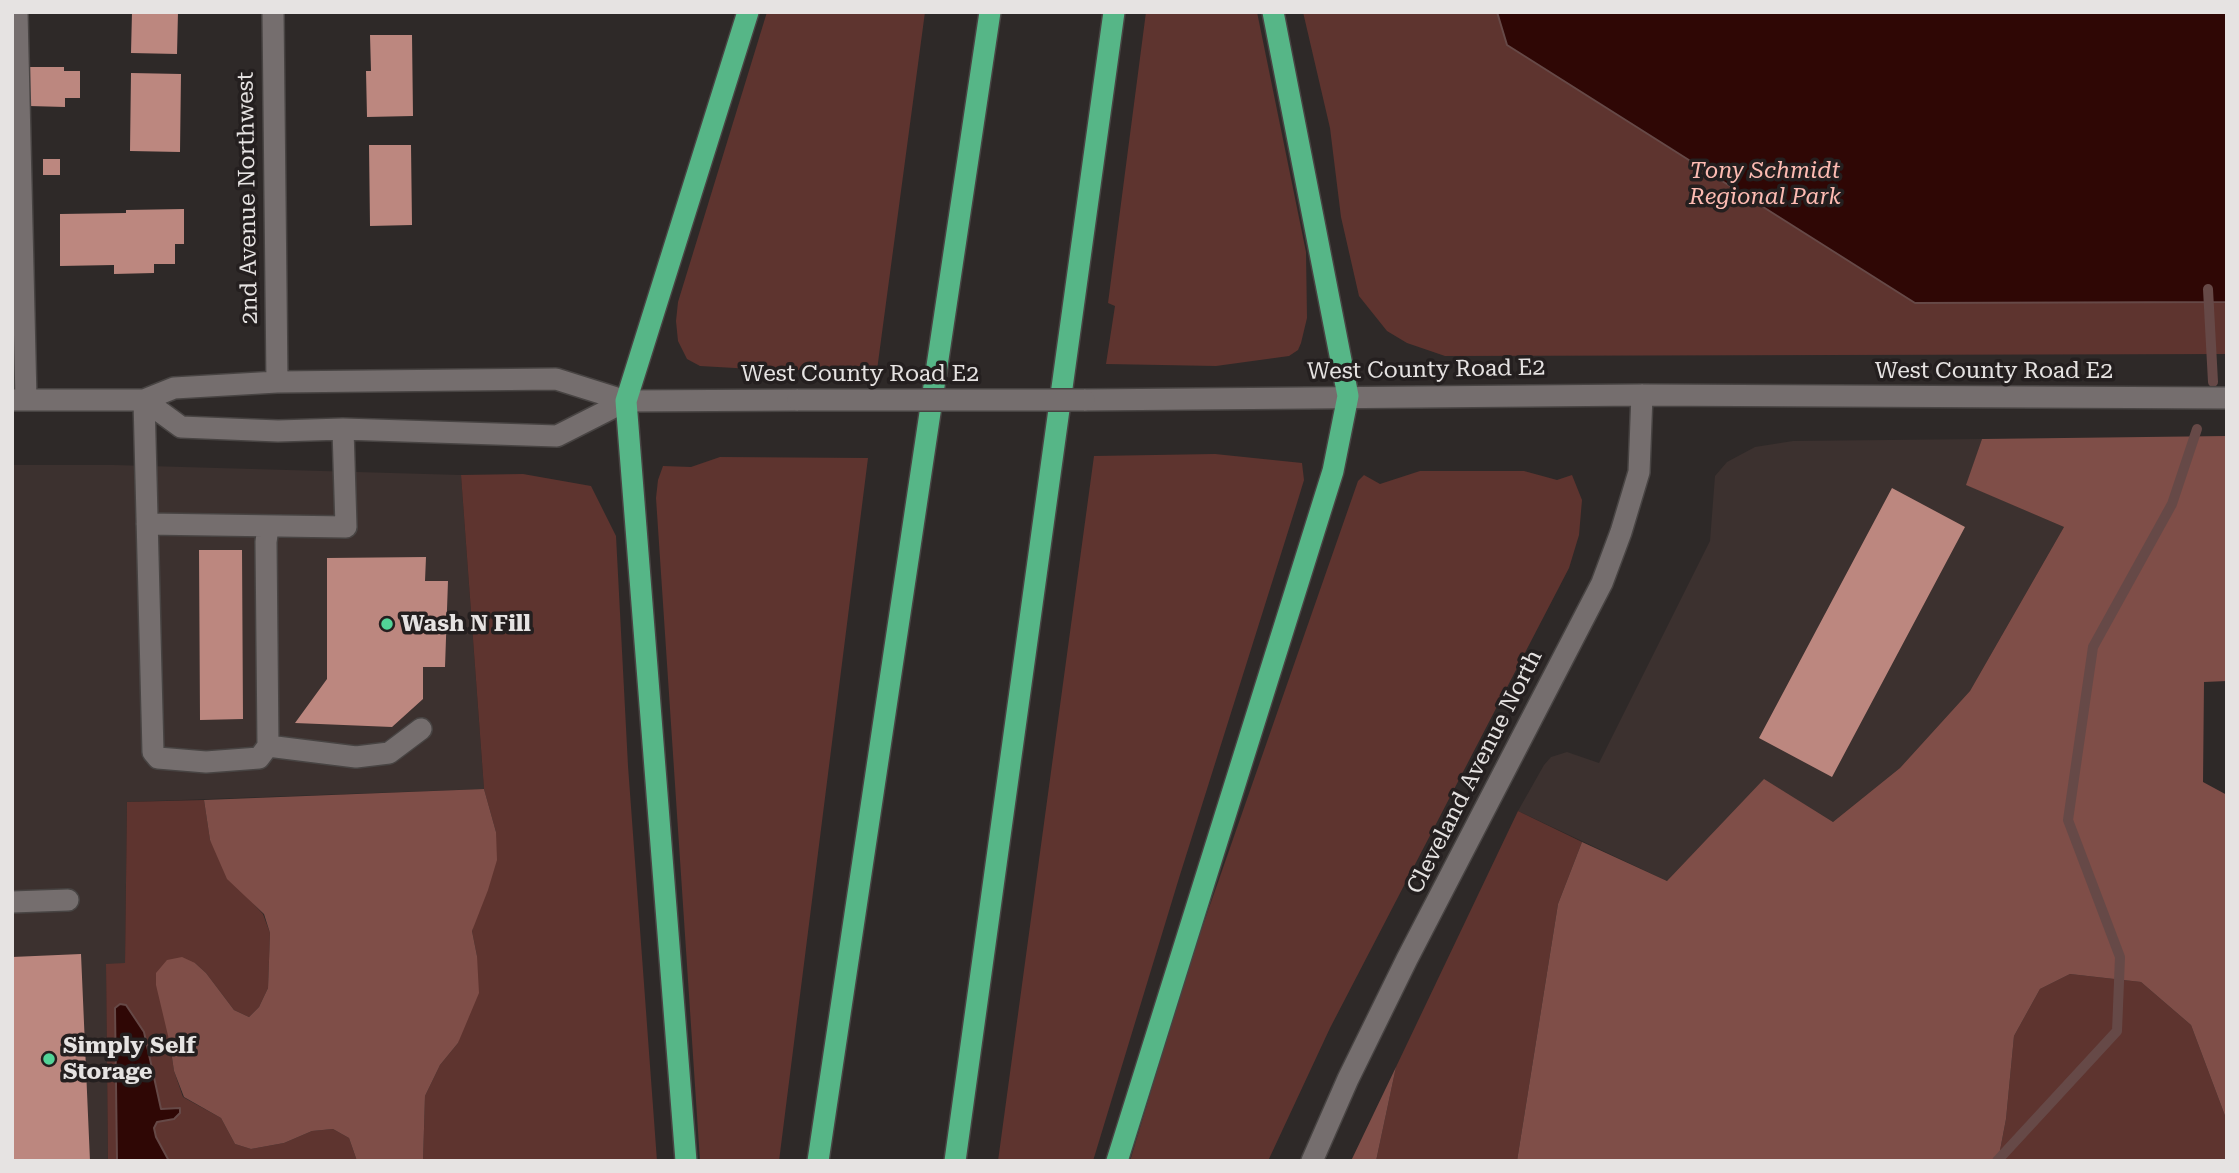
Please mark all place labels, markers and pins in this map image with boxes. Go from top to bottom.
place label: Wash N Fill [401,610,531,638]
marker: Wash N Fill [379,616,395,632]
place label: Simply Self Storage [63,1032,196,1086]
marker: Simply Self Storage [41,1051,57,1067]

